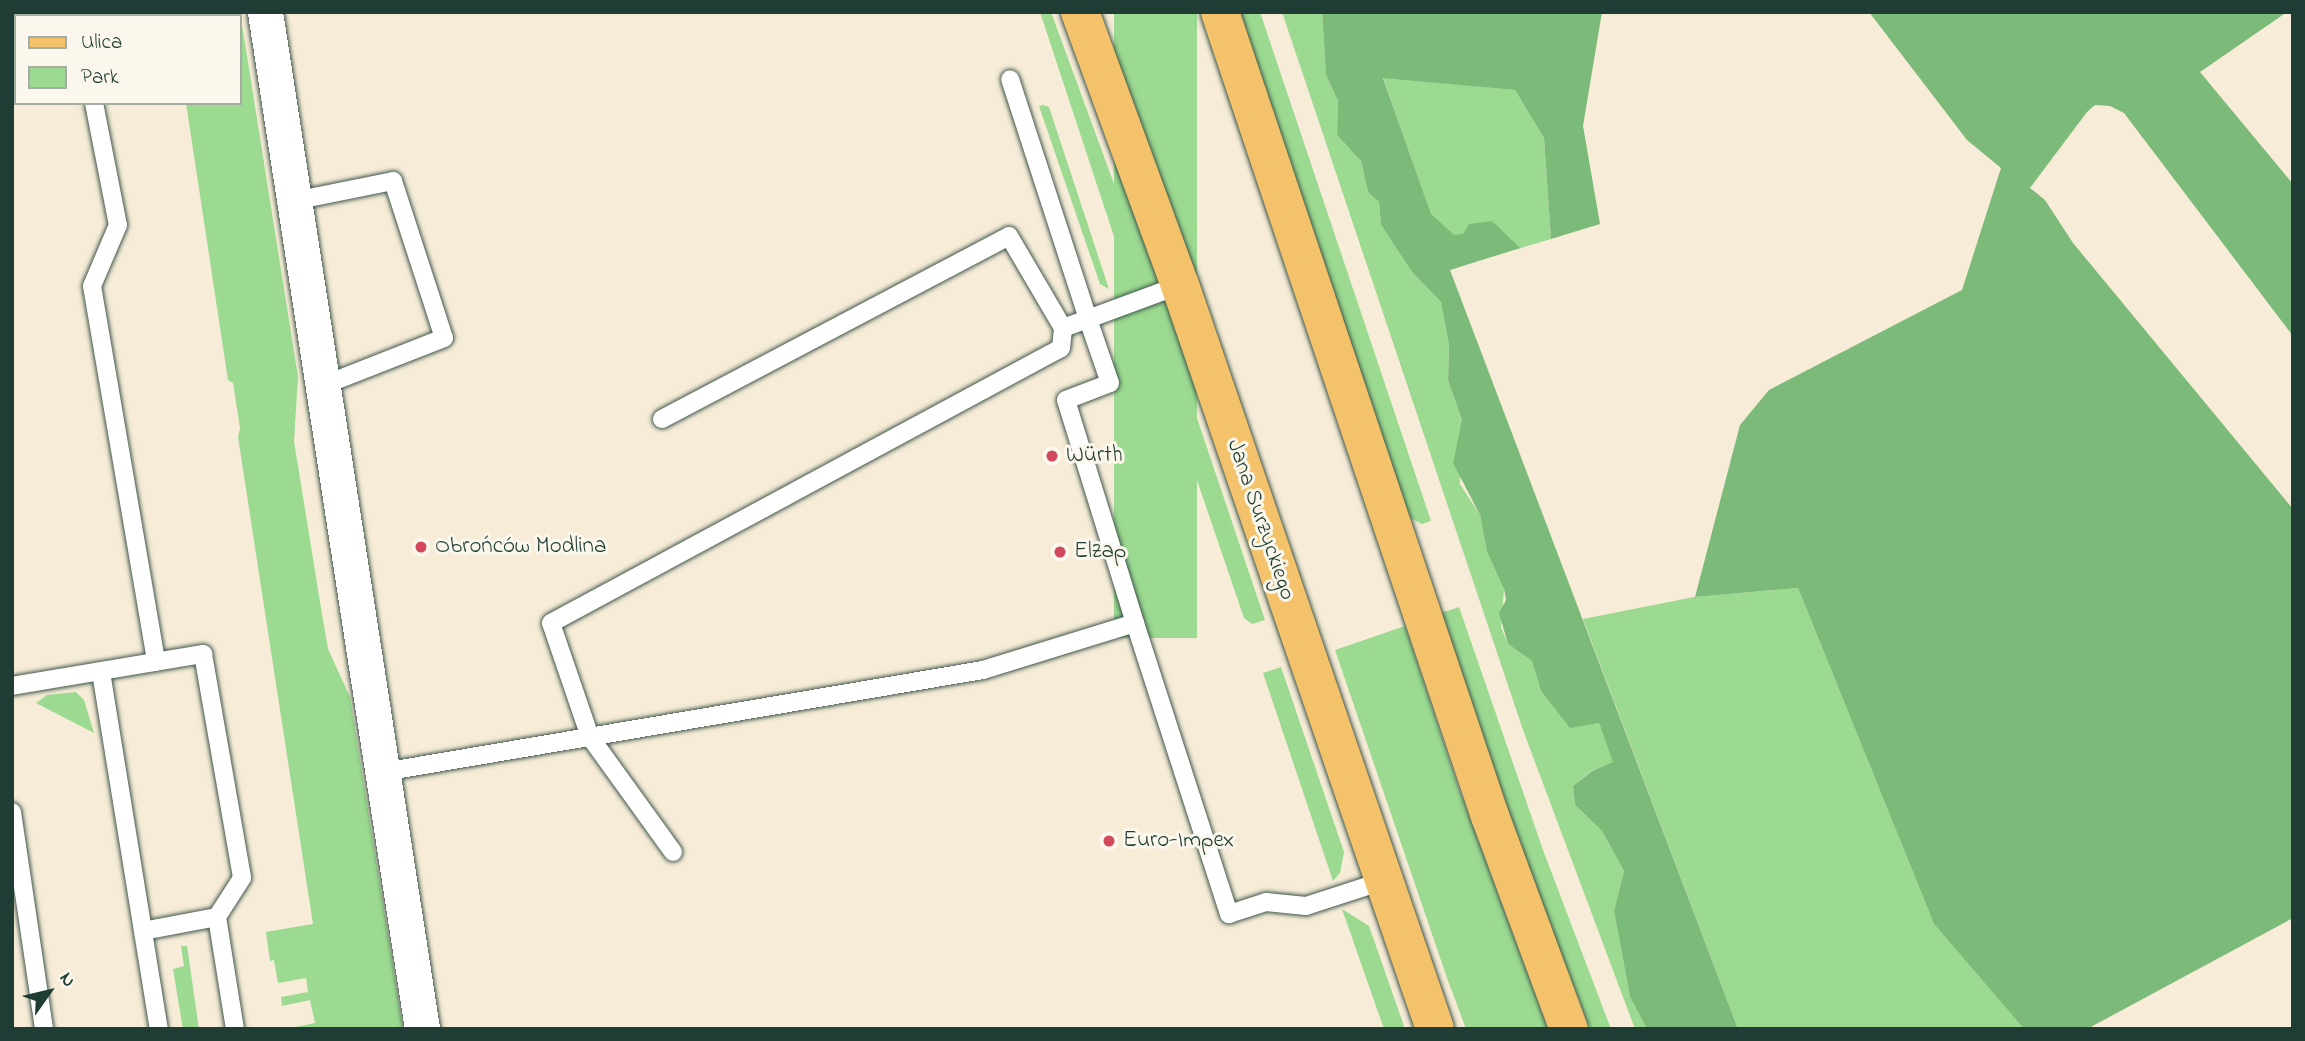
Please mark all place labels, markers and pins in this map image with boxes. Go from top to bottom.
place label: Würth [1066,442,1123,470]
marker: Würth [1044,448,1060,464]
place label: Obrońców Modlina [435,533,606,561]
place label: Elzap [1074,538,1126,566]
marker: Obrońców Modlina [413,539,429,555]
marker: Elzap [1052,544,1068,560]
place label: Euro-Impex [1123,827,1234,855]
marker: Euro-Impex [1101,833,1117,849]

